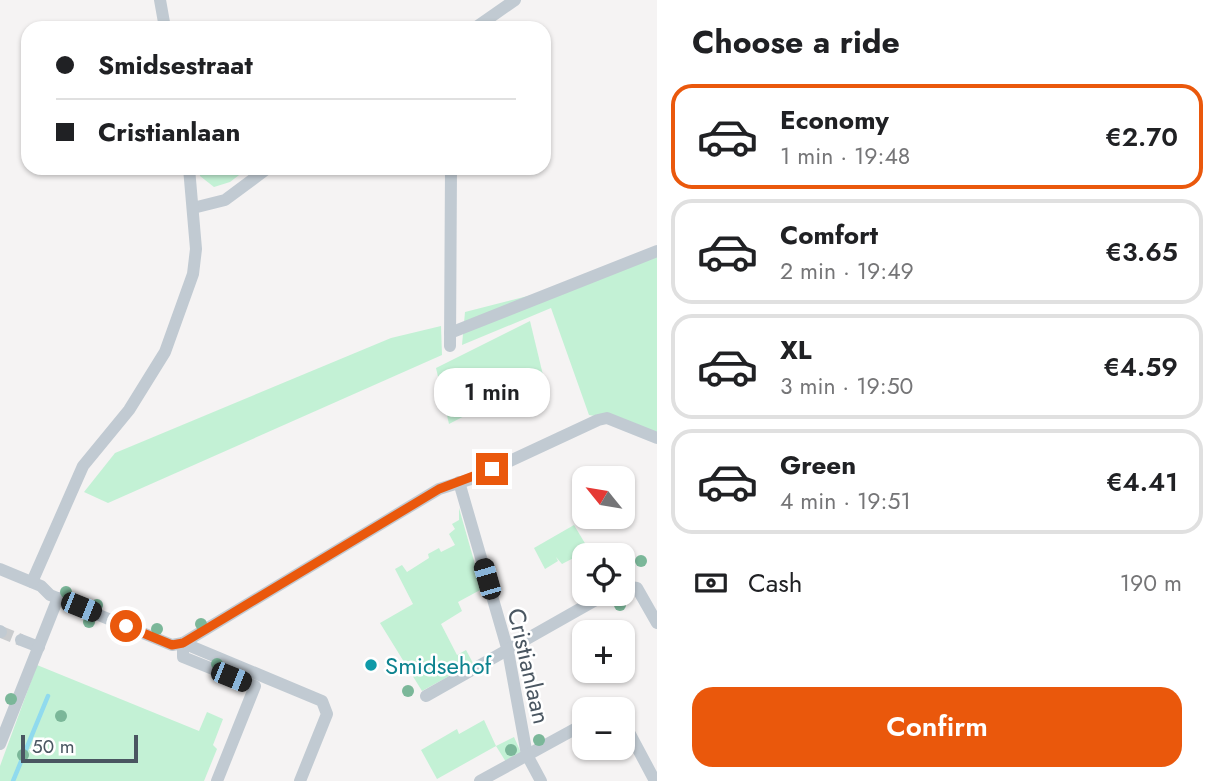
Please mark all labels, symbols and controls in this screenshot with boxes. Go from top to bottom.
text: Choose a ride [692,19,900,65]
text: Smidsestraat [98,46,253,84]
text: Economy [780,101,889,139]
icon: car [696,105,759,168]
text: Cristianlaan [98,113,240,151]
text: €2.70 [1105,118,1178,156]
text: 1 min · 19:48 [780,139,910,173]
text: Comfort [780,216,878,254]
icon: car [696,220,759,283]
text: €3.65 [1106,233,1178,271]
text: 2 min · 19:49 [780,254,914,288]
text: XL [780,331,812,369]
icon: car [696,335,759,398]
text: €4.59 [1103,348,1178,386]
callout: 1 min [434,368,550,416]
text: 3 min · 19:50 [780,369,913,403]
text: 1 min [464,375,520,409]
text: Green [780,446,856,484]
icon: car [696,450,759,513]
route end [476,453,508,485]
text: €4.41 [1106,463,1178,501]
north arrow [572,466,635,528]
map controls [572,466,635,760]
text: 4 min · 19:51 [780,484,911,518]
button: locate [572,543,635,606]
car [472,556,503,602]
icon: cash [692,564,730,602]
text: Cash [748,564,802,602]
text: 190 m [1120,566,1182,600]
car [58,589,105,625]
street label: Cristianlaan [499,605,559,727]
route start [110,610,142,642]
button: + [572,620,635,683]
place label: Smidsehof [385,648,493,683]
marker: Smidsehof [363,657,379,673]
car [208,659,255,695]
button: Confirm [692,687,1182,767]
button: − [572,697,635,760]
scale bar [21,732,138,764]
text: 50 m [32,733,75,760]

